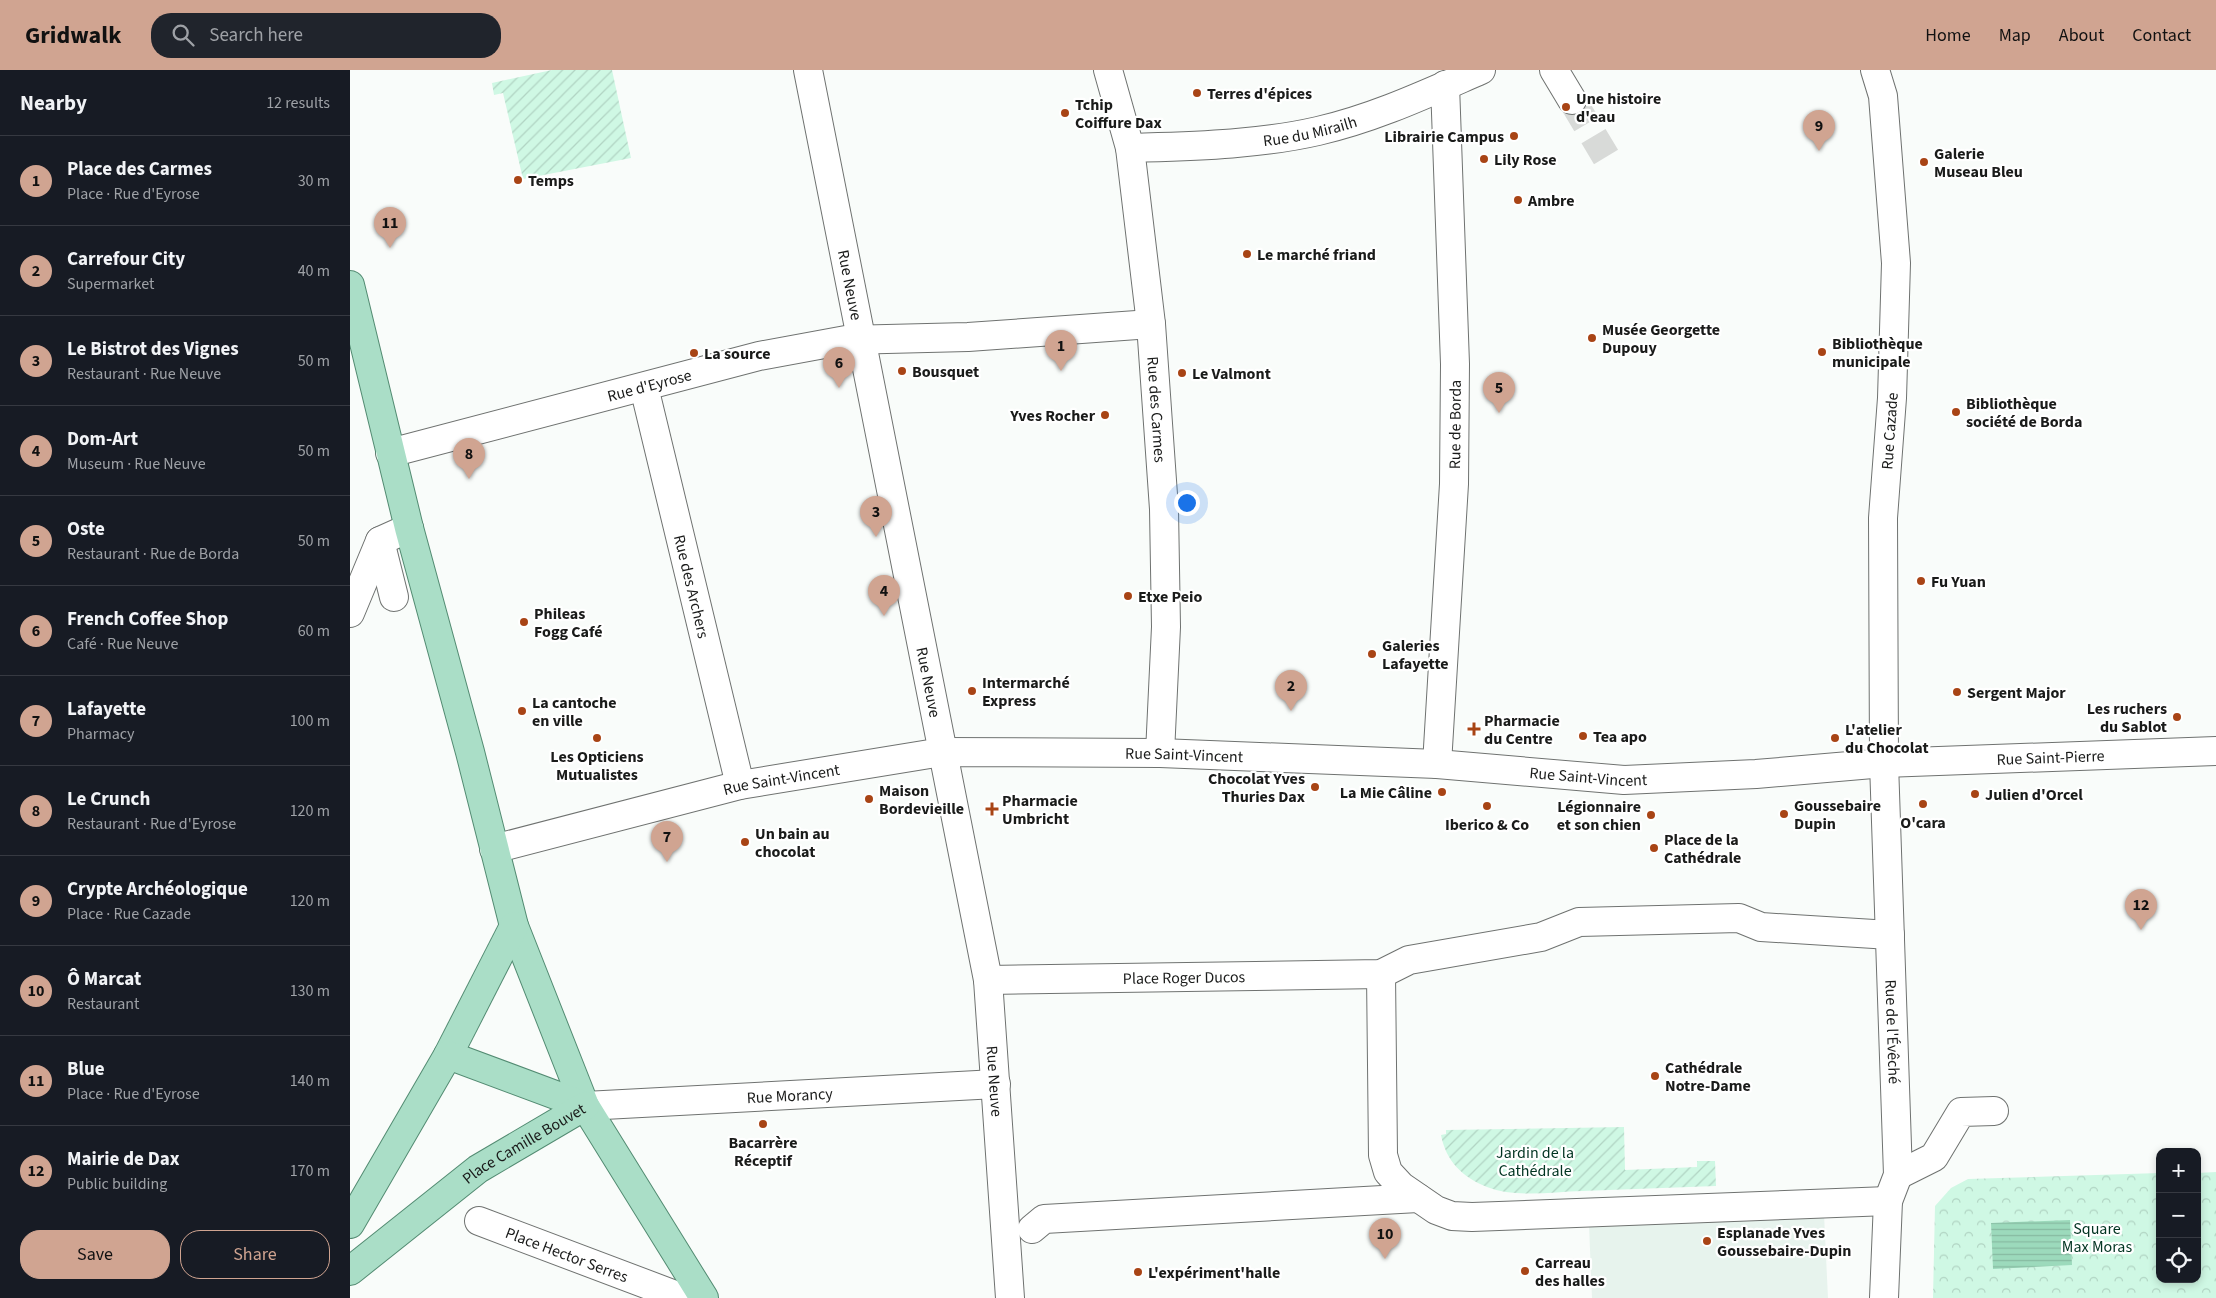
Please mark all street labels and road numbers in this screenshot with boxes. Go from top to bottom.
street label: Rue du Mirailh [1262,111,1360,152]
street label: Rue Neuve [832,248,867,322]
street label: Rue des Carmes [1141,356,1171,464]
street label: Rue d'Eyrose [605,364,694,407]
street label: Rue de Borda [1444,380,1467,469]
street label: Rue Cazade [1876,392,1904,470]
street label: Rue des Archers [668,532,714,641]
street label: Rue Neuve [910,645,946,720]
street label: Rue Saint-Vincent [1125,743,1244,768]
street label: Rue Saint-Pierre [1996,745,2105,771]
street label: Rue Saint-Vincent [721,759,842,801]
street label: Rue Saint-Vincent [1529,762,1648,792]
street label: Place Roger Ducos [1123,966,1246,990]
street label: Rue de l'Évêché [1879,979,1905,1085]
street label: Rue Neuve [981,1045,1007,1118]
street label: Rue Morancy [746,1083,834,1109]
street label: Place Camille Bouvet [458,1098,590,1190]
street label: Place Hector Serres [502,1222,631,1288]

